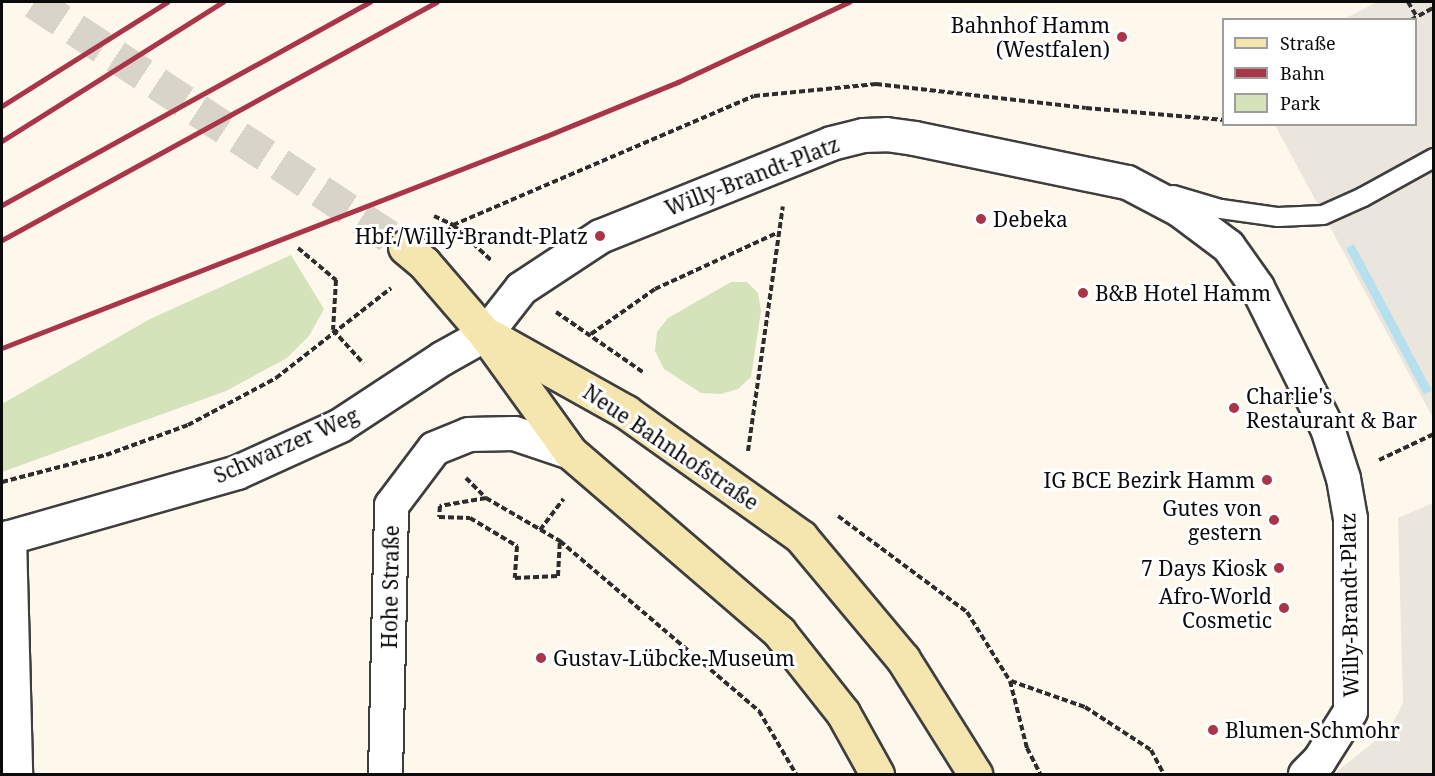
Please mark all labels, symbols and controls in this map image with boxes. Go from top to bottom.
place label: Bahnhof Hamm (Westfalen) [951,12,1110,62]
legend [1222,18,1417,126]
marker: Bahnhof Hamm (Westfalen) [1115,30,1129,44]
text: Straße [1280,31,1336,55]
text: Bahn [1280,61,1325,85]
text: Park [1280,91,1320,115]
street label: Willy-Brandt-Platz [661,131,843,221]
place label: Debeka [993,206,1068,232]
marker: Debeka [974,212,988,226]
place label: Hbf./Willy-Brandt-Platz [355,223,588,249]
marker: Hbf./Willy-Brandt-Platz [593,229,607,243]
place label: B&B Hotel Hamm [1095,280,1271,306]
marker: B&B Hotel Hamm [1076,286,1090,300]
street label: Neue Bahnhofstraße [579,379,763,515]
place label: Charlie's Restaurant & Bar [1246,383,1417,433]
marker: Charlie's Restaurant & Bar [1227,401,1241,415]
street label: Schwarzer Weg [210,402,362,488]
place label: IG BCE Bezirk Hamm [1043,467,1255,493]
marker: IG BCE Bezirk Hamm [1260,473,1274,487]
place label: Gutes von gestern [1162,495,1262,545]
street label: Willy-Brandt-Platz [1335,512,1363,698]
marker: Gutes von gestern [1267,513,1281,527]
street label: Hohe Straße [376,525,404,649]
place label: 7 Days Kiosk [1141,555,1267,581]
marker: 7 Days Kiosk [1272,561,1286,575]
place label: Afro-World Cosmetic [1159,583,1272,633]
marker: Afro-World Cosmetic [1277,601,1291,615]
place label: Gustav-Lübcke-Museum [553,645,795,671]
marker: Gustav-Lübcke-Museum [534,651,548,665]
place label: Blumen-Schmohr [1225,717,1400,743]
marker: Blumen-Schmohr [1206,723,1220,737]

